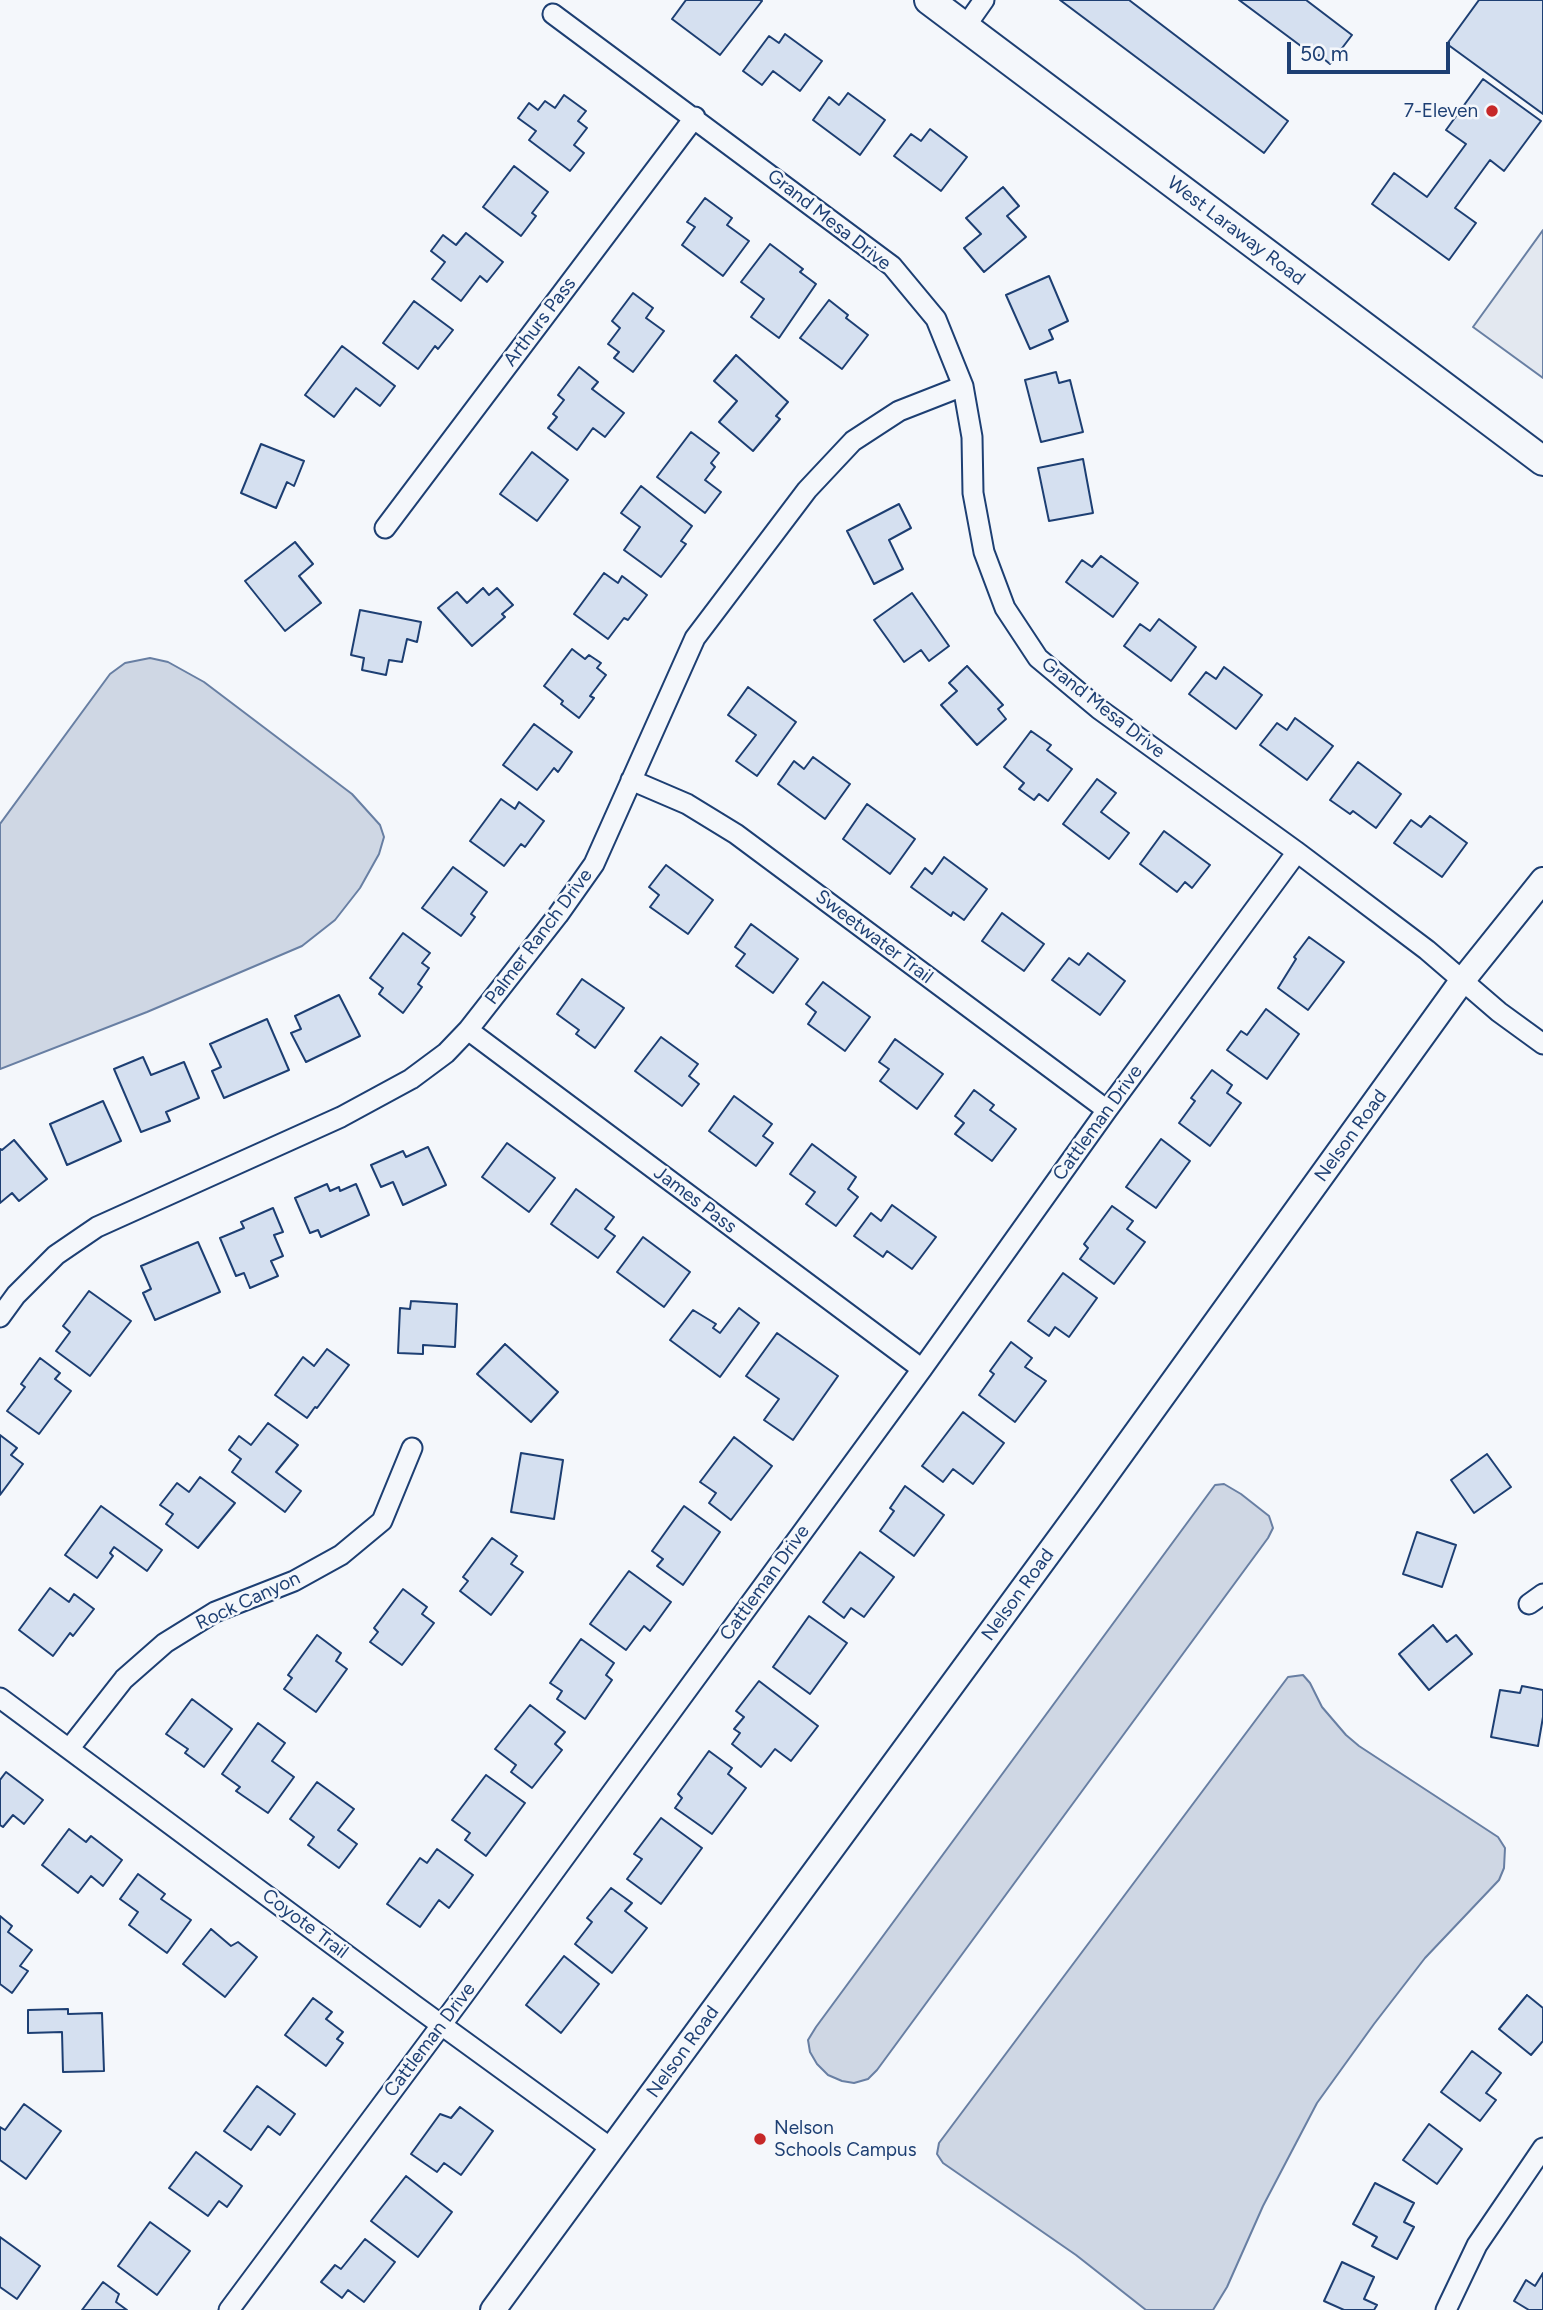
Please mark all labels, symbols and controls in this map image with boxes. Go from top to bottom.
scale bar [1291,28,1454,72]
text: 50 m [1300,41,1349,66]
place label: 7-Eleven [1404,100,1478,122]
marker: 7-Eleven [1484,103,1500,119]
street label: Grand Mesa Drive [763,165,895,275]
street label: West Laraway Road [1163,172,1309,290]
street label: Arthurs Pass [499,273,581,371]
street label: Grand Mesa Drive [1037,653,1169,763]
street label: Palmer Ranch Drive [481,865,597,1009]
street label: Sweetwater Trail [811,885,937,989]
street label: Cattleman Drive [1048,1061,1148,1185]
street label: Nelson Road [1310,1086,1392,1186]
street label: James Pass [649,1161,741,1239]
street label: Cattleman Drive [715,1521,815,1645]
street label: Nelson Road [977,1545,1059,1645]
street label: Rock Canyon [192,1567,304,1635]
street label: Coyote Trail [258,1884,352,1964]
street label: Cattleman Drive [380,1978,480,2102]
street label: Nelson Road [642,2002,724,2102]
place label: Nelson Schools Campus [774,2117,917,2161]
marker: Nelson Schools Campus [752,2131,768,2147]

